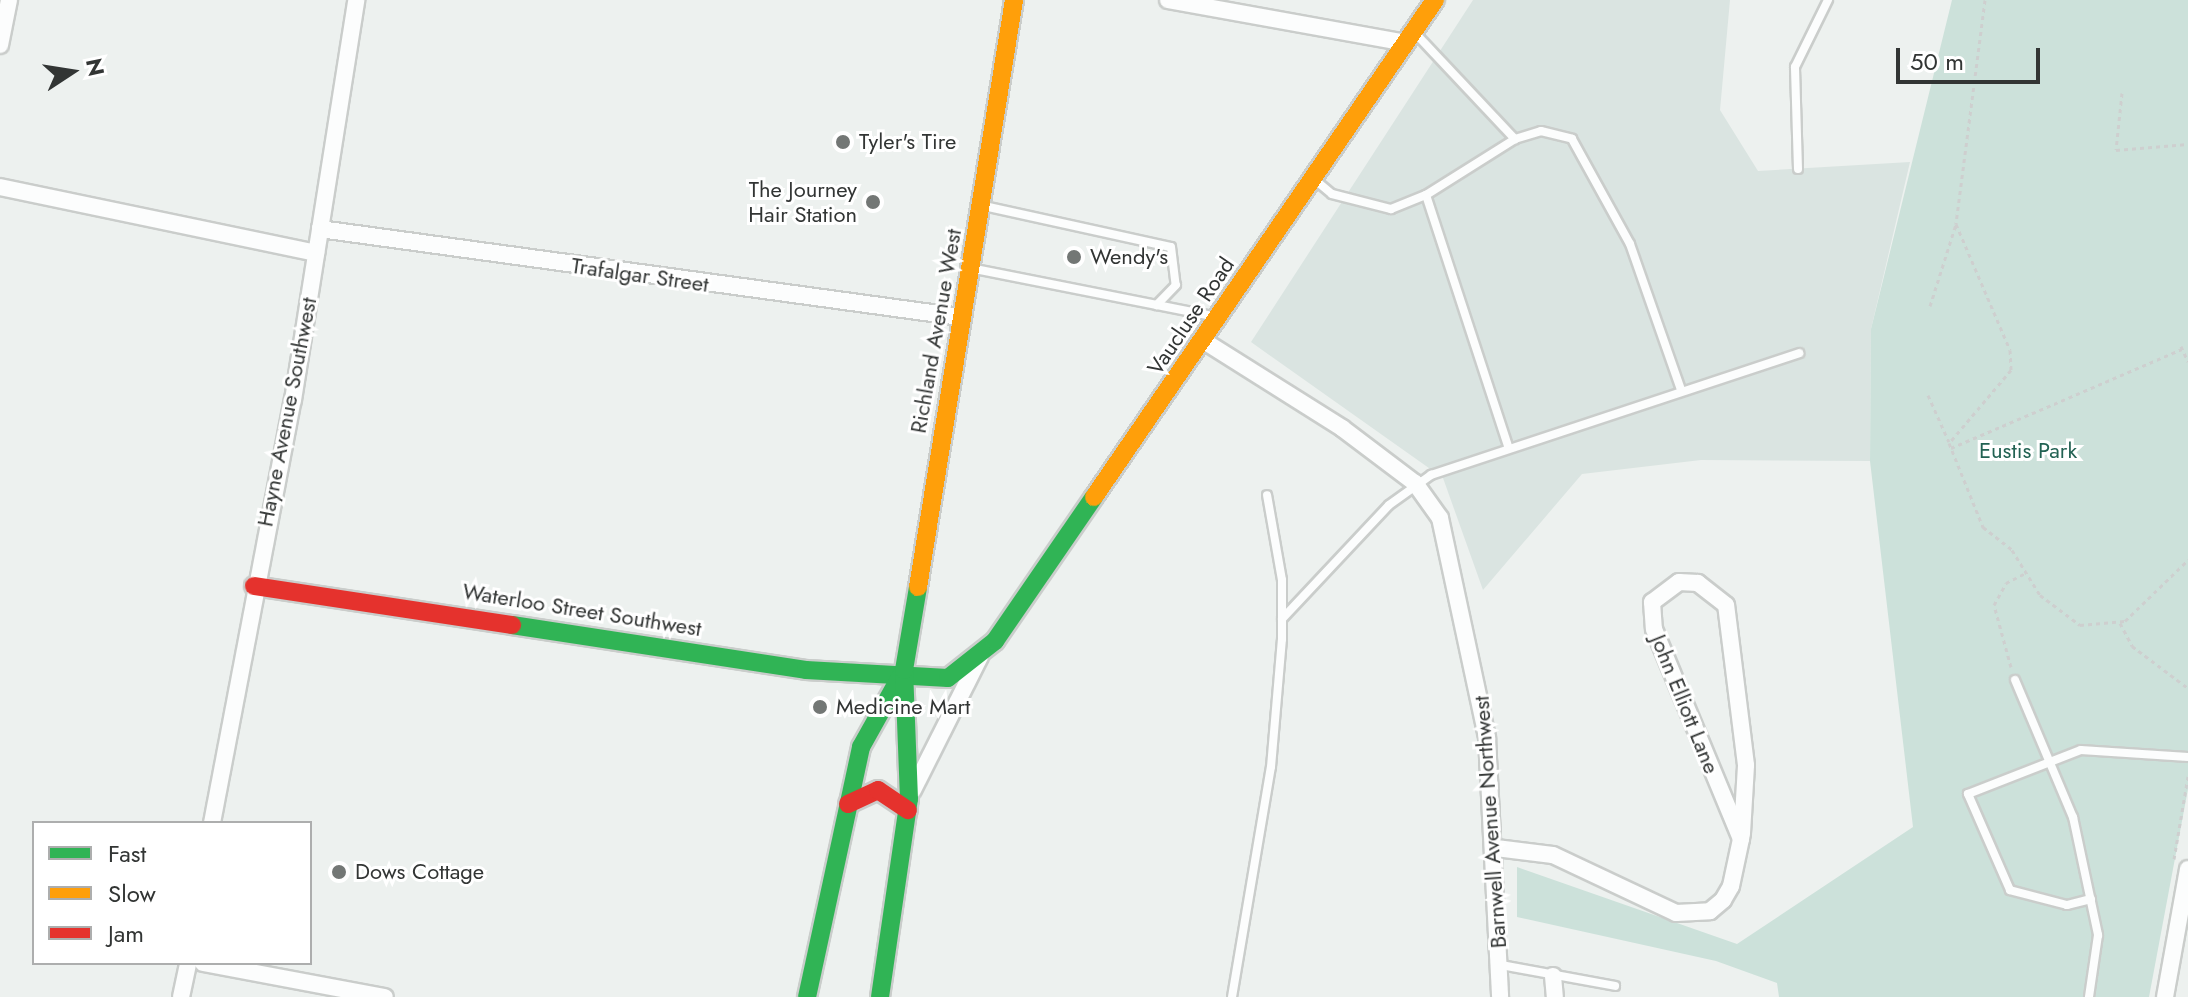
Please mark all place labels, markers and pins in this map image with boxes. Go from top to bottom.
place label: Tyler's Tire [859,129,956,155]
marker: Tyler's Tire [834,133,852,151]
place label: The Journey Hair Station [748,176,857,228]
marker: The Journey Hair Station [864,193,882,211]
place label: Wendy's [1090,244,1168,270]
marker: Wendy's [1065,248,1083,266]
place label: Medicine Mart [836,694,970,720]
marker: Medicine Mart [811,698,829,716]
place label: Dows Cottage [355,859,484,885]
marker: Dows Cottage [330,863,348,881]

